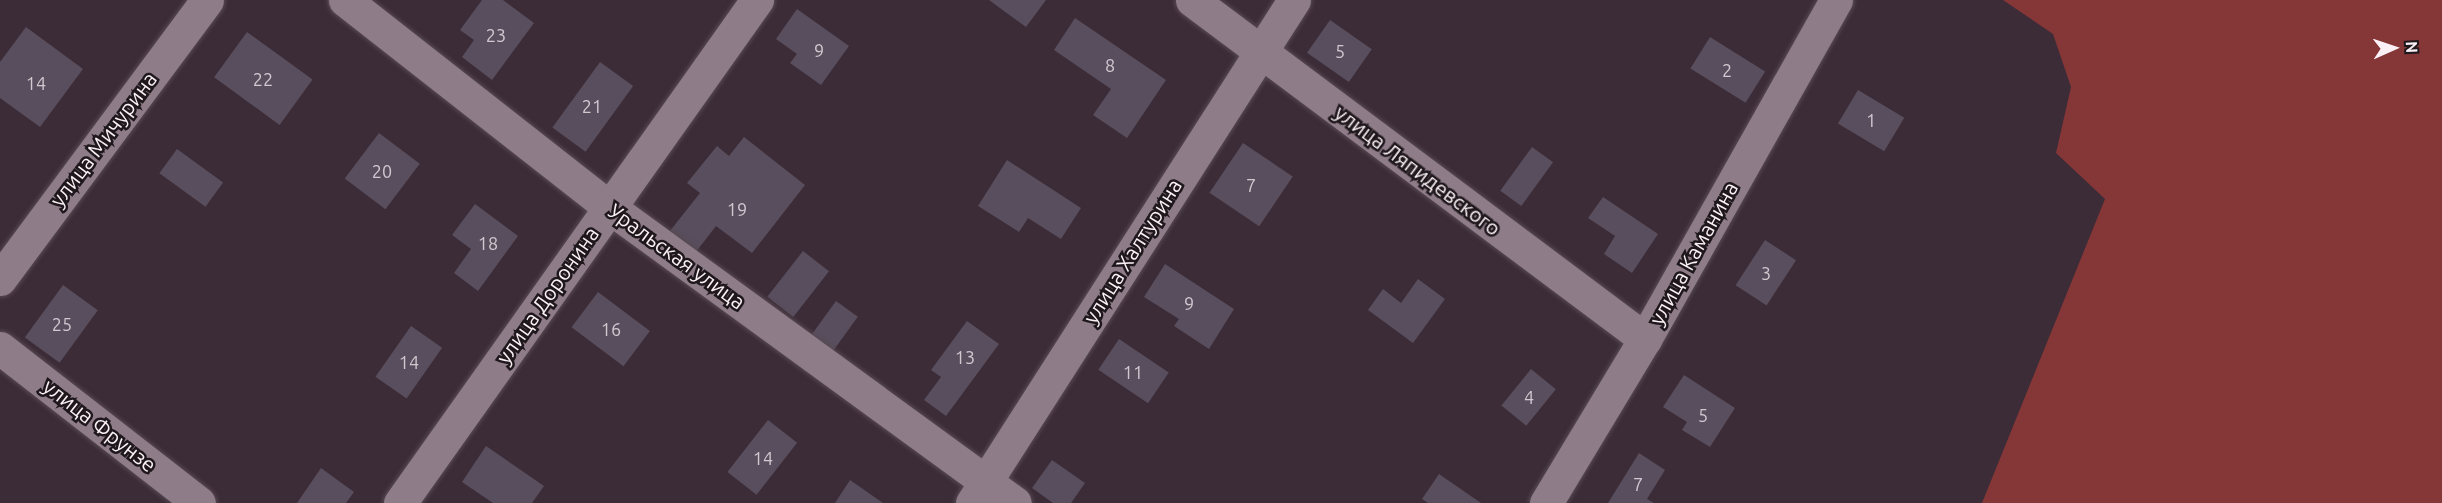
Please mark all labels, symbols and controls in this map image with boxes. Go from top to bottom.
north arrow [2364,18,2424,78]
house number: 23 [486,24,506,46]
house number: 9 [814,39,824,61]
house number: 5 [1335,40,1345,62]
text: N [2403,41,2421,53]
house number: 8 [1105,54,1115,76]
house number: 2 [1722,59,1732,81]
street label: улица Мичурина [44,67,162,211]
house number: 22 [253,68,273,90]
house number: 14 [26,72,46,94]
house number: 21 [582,95,602,117]
street label: улица Ляпидевского [1330,99,1506,241]
house number: 1 [1866,109,1876,131]
house number: 20 [372,160,392,182]
street label: улица Халтурина [1077,174,1187,328]
house number: 7 [1246,174,1256,196]
street label: улица Каманина [1643,177,1743,329]
street label: Уральская улица [604,198,750,314]
house number: 19 [727,198,747,220]
street label: улица Доронина [490,222,604,368]
house number: 18 [478,232,498,254]
house number: 3 [1761,262,1771,284]
house number: 9 [1184,292,1194,314]
house number: 25 [52,313,72,335]
house number: 16 [601,318,621,340]
house number: 13 [955,346,975,368]
house number: 14 [399,351,419,373]
house number: 11 [1123,361,1143,383]
street label: улица Фрунзе [38,373,162,477]
house number: 4 [1524,386,1534,408]
house number: 5 [1698,404,1708,426]
house number: 14 [753,447,773,469]
house number: 7 [1633,473,1643,495]

